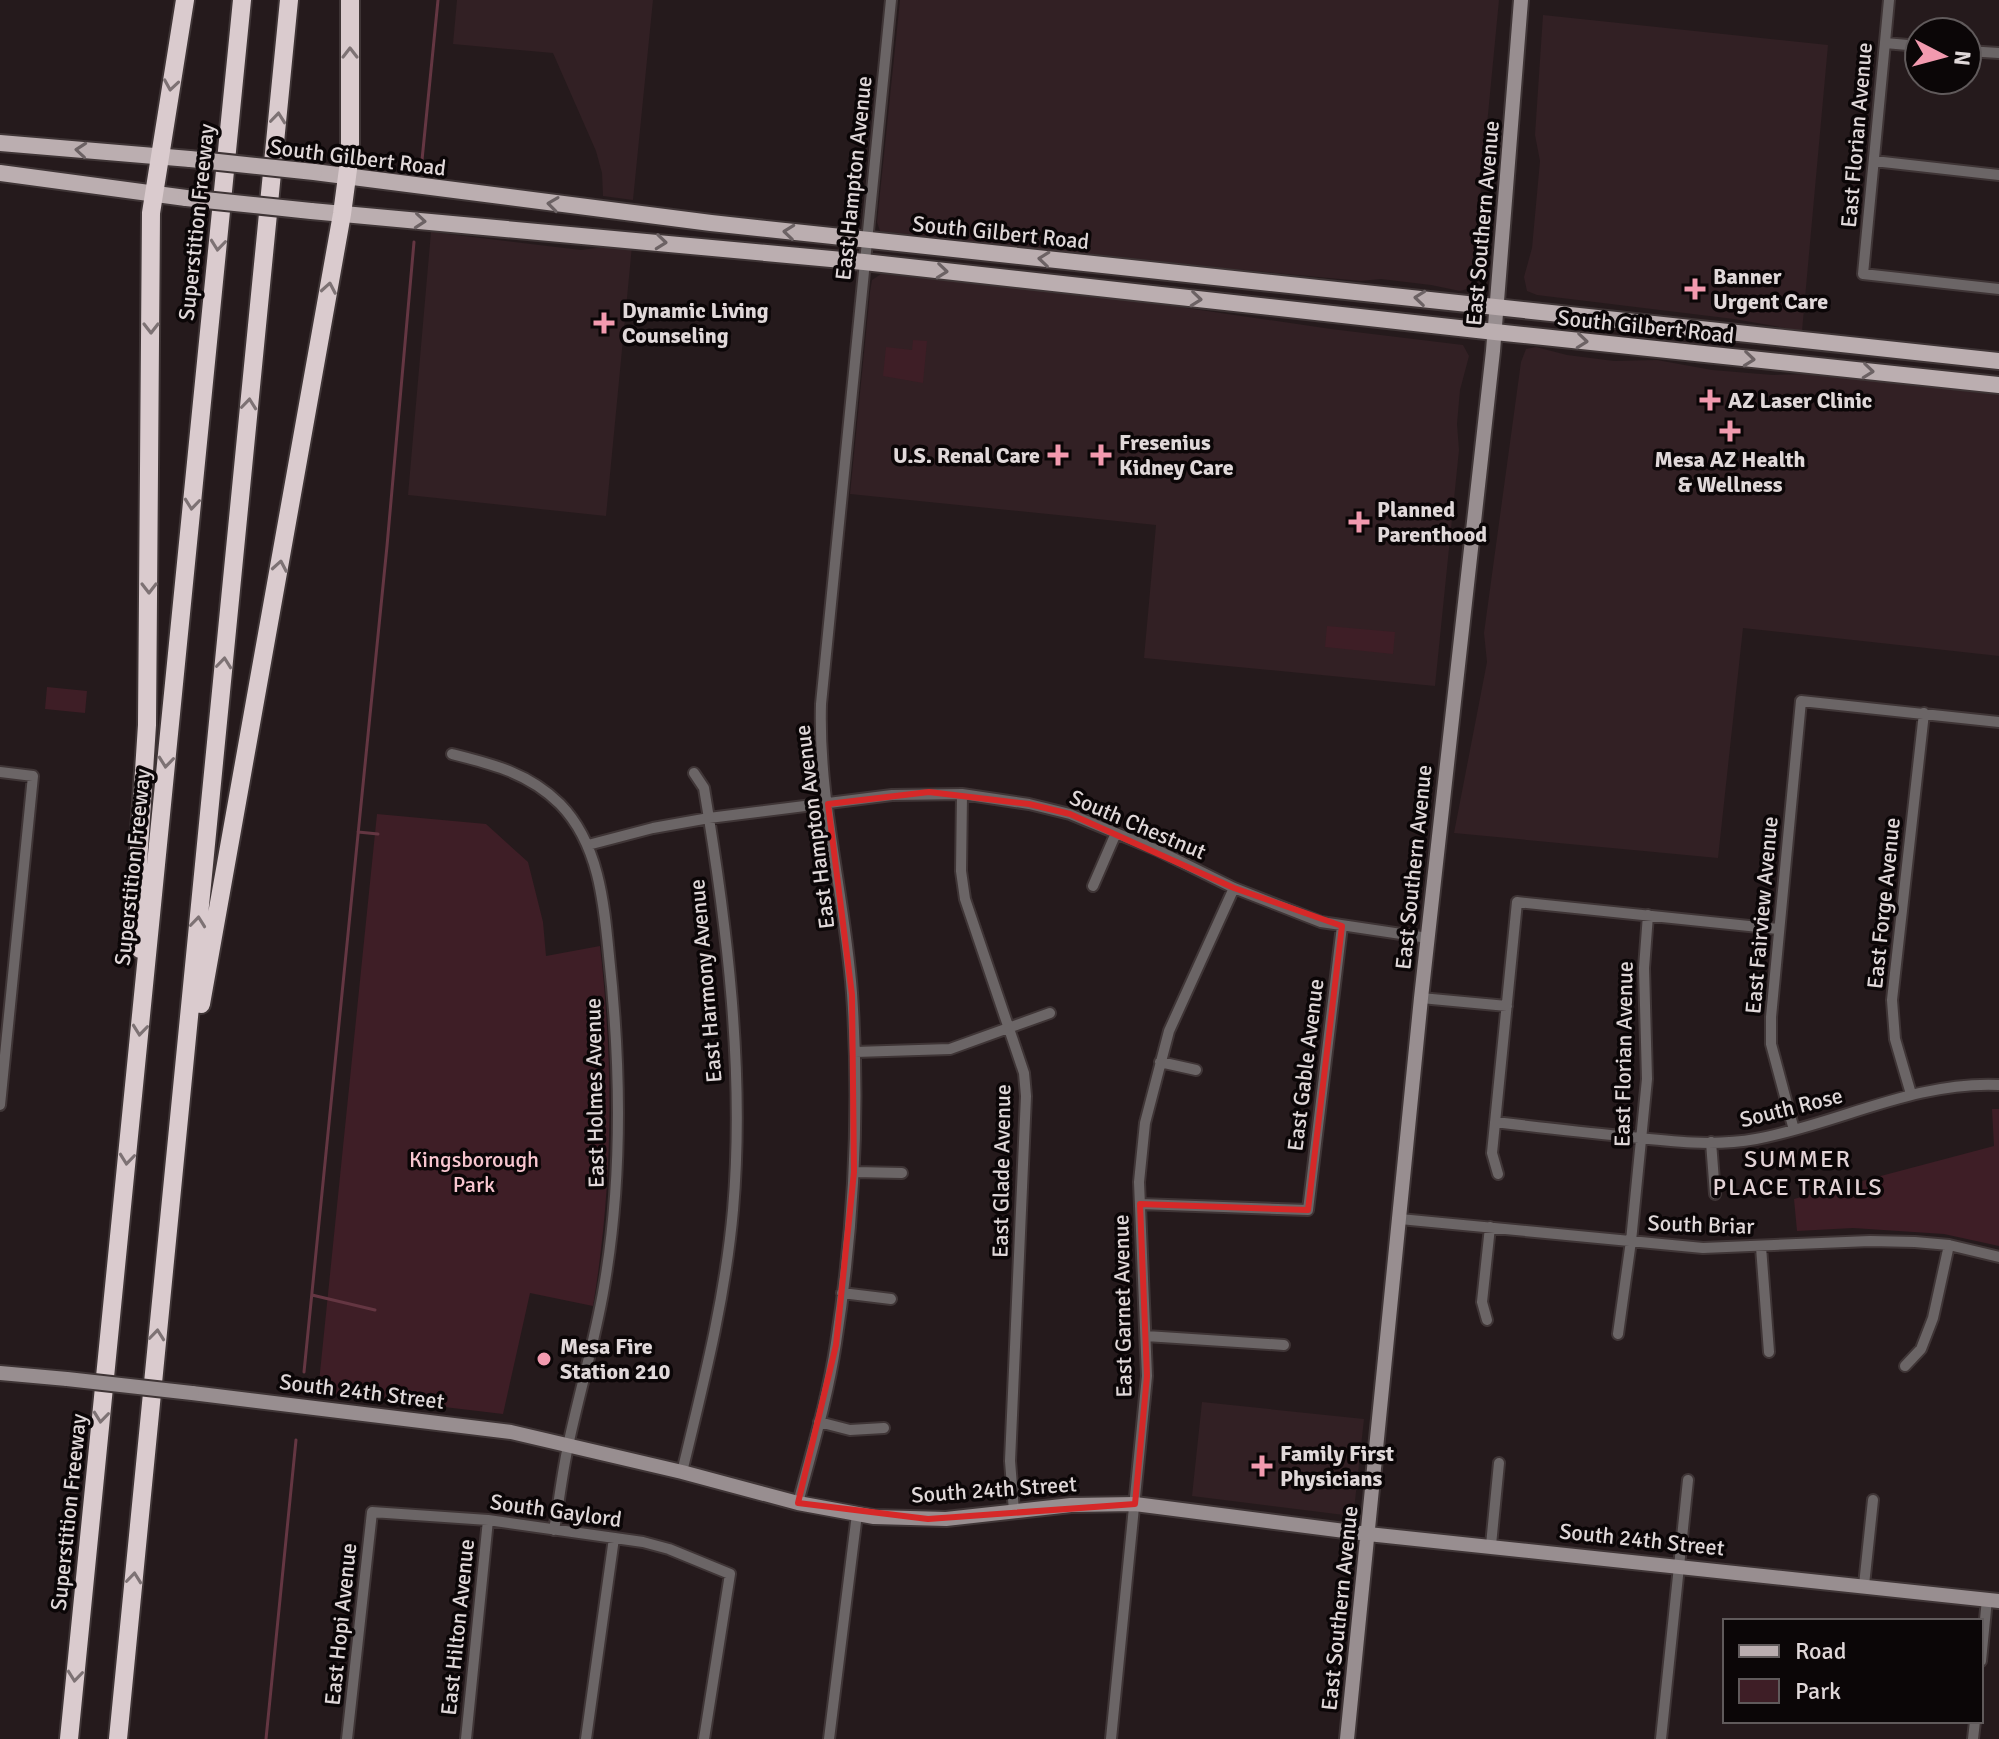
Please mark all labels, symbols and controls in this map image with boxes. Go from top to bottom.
north arrow [1903,16,1983,96]
street label: East Florian Avenue [1835,41,1878,229]
one-way arrow [341,46,359,59]
text: N [1948,49,1977,67]
street label: East Hampton Avenue [829,75,878,282]
one-way arrow [163,78,180,92]
one-way arrow [269,111,286,124]
street label: East Southern Avenue [1460,119,1505,327]
street label: Superstition Freeway [173,122,220,322]
street label: South Gilbert Road [268,133,448,182]
one-way arrow [74,141,87,158]
one-way arrow [546,195,559,212]
street label: South Gilbert Road [911,210,1091,255]
one-way arrow [413,212,426,229]
one-way arrow [782,223,795,240]
one-way arrow [655,233,668,250]
one-way arrow [210,239,227,252]
one-way arrow [1037,250,1050,267]
one-way arrow [936,262,949,279]
place label: Banner Urgent Care [1713,263,1828,315]
marker: Banner Urgent Care [1684,278,1706,300]
one-way arrow [320,281,337,295]
one-way arrow [1413,290,1426,307]
one-way arrow [1190,291,1203,308]
place label: Dynamic Living Counseling [622,297,769,349]
street label: South Gilbert Road [1556,304,1736,349]
marker: Dynamic Living Counseling [593,312,615,334]
one-way arrow [142,322,160,335]
one-way arrow [1575,333,1588,350]
one-way arrow [1743,350,1756,367]
one-way arrow [1862,363,1875,380]
place label: AZ Laser Clinic [1728,387,1872,414]
marker: AZ Laser Clinic [1699,389,1721,411]
one-way arrow [241,398,258,411]
marker: Mesa AZ Health & Wellness [1719,420,1741,442]
place label: Fresenius Kidney Care [1119,429,1234,481]
place label: U.S. Renal Care [893,442,1040,469]
marker: U.S. Renal Care [1047,444,1069,466]
marker: Fresenius Kidney Care [1090,444,1112,466]
place label: Mesa AZ Health & Wellness [1655,446,1805,498]
place label: Planned Parenthood [1377,496,1487,548]
one-way arrow [184,498,201,511]
marker: Planned Parenthood [1348,511,1370,533]
one-way arrow [270,559,287,573]
one-way arrow [140,582,158,595]
one-way arrow [215,656,232,669]
street label: East Hampton Avenue [789,723,840,931]
one-way arrow [158,756,175,769]
street label: East Southern Avenue [1389,763,1438,971]
street label: Superstition Freeway [109,767,156,967]
street label: South Chestnut [1066,784,1210,865]
street label: East Fairview Avenue [1739,815,1784,1015]
street label: East Forge Avenue [1861,816,1906,990]
street label: East Harmony Avenue [683,878,728,1084]
one-way arrow [189,915,206,928]
street label: East Florian Avenue [1608,961,1639,1147]
street label: East Gable Avenue [1282,977,1329,1153]
street label: East Holmes Avenue [579,998,610,1188]
one-way arrow [131,1024,148,1037]
street label: South Rose [1737,1082,1845,1133]
street label: East Glade Avenue [986,1084,1017,1258]
district label: SUMMER PLACE TRAILS [1712,1144,1884,1202]
park label: Kingsborough Park [409,1146,539,1198]
one-way arrow [119,1153,136,1166]
street label: South Briar [1647,1209,1755,1240]
street label: East Garnet Avenue [1107,1214,1138,1398]
one-way arrow [149,1328,166,1341]
place label: Mesa Fire Station 210 [560,1333,671,1385]
marker: Mesa Fire Station 210 [535,1350,553,1368]
street label: South 24th Street [278,1368,446,1415]
one-way arrow [93,1411,110,1424]
street label: Superstition Freeway [45,1412,92,1612]
place label: Family First Physicians [1280,1440,1394,1492]
marker: Family First Physicians [1251,1455,1273,1477]
street label: South 24th Street [910,1470,1078,1509]
street label: South Gaylord [488,1488,624,1533]
street label: East Southern Avenue [1315,1504,1364,1712]
street label: South 24th Street [1558,1517,1726,1562]
street label: East Hilton Avenue [435,1538,480,1717]
street label: East Hopi Avenue [319,1542,362,1707]
one-way arrow [125,1571,142,1584]
legend [1723,1619,1983,1723]
text: Road [1795,1636,1846,1666]
one-way arrow [67,1670,84,1683]
text: Park [1795,1676,1841,1706]

